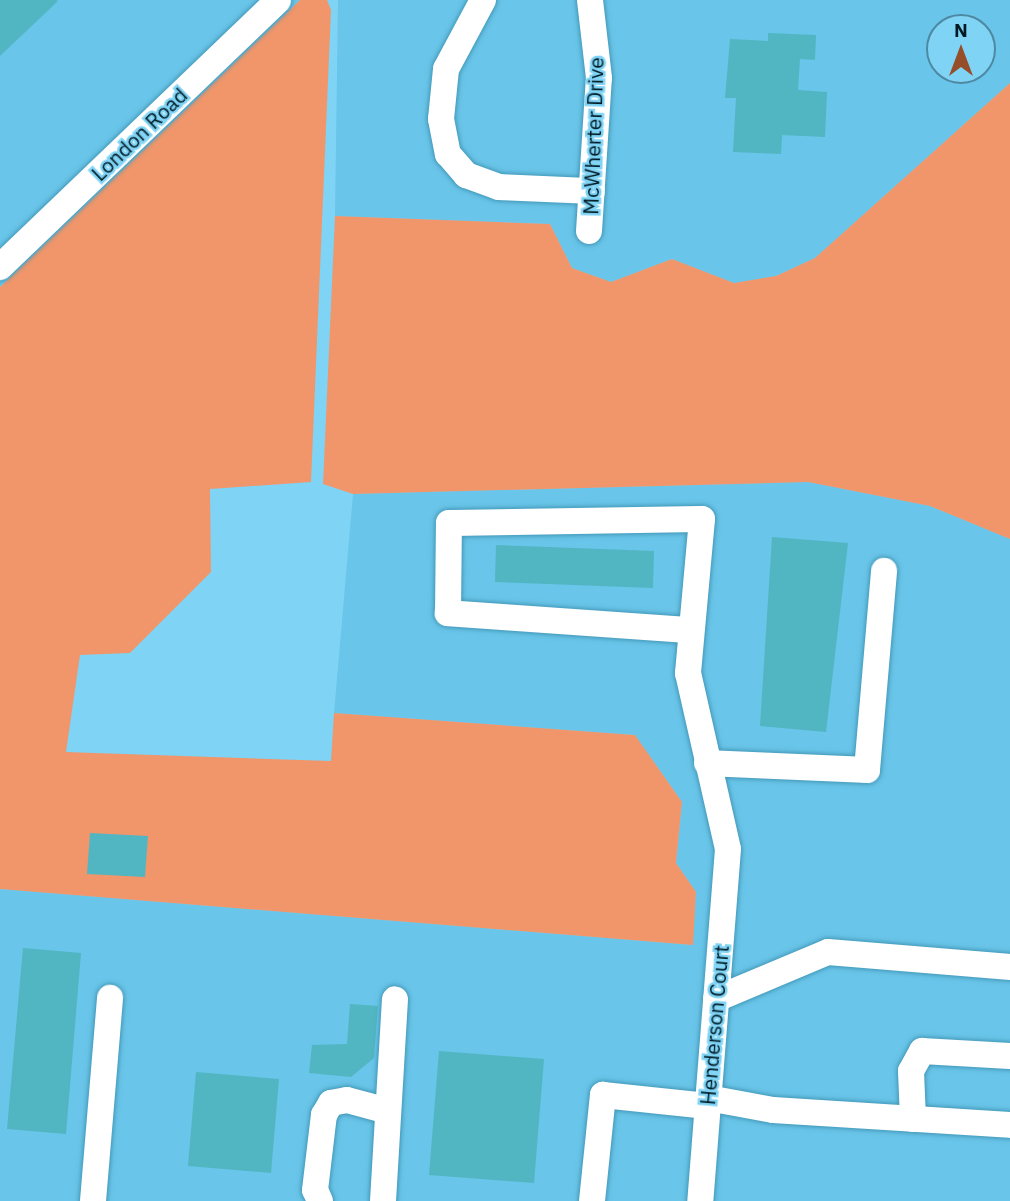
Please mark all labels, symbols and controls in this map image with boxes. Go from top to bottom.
north arrow [926,14,996,84]
text: N [954,18,968,42]
street label: McWherter Drive [578,57,608,215]
street label: London Road [86,82,192,186]
street label: Henderson Court [694,944,734,1106]

